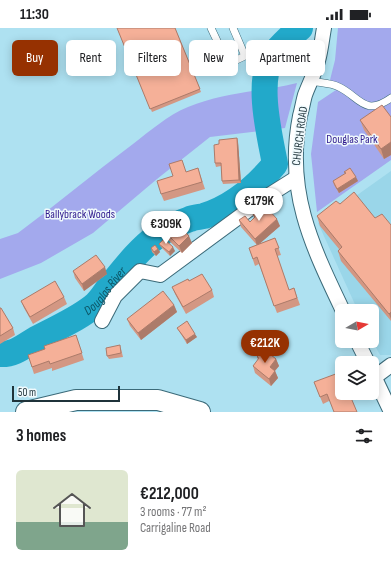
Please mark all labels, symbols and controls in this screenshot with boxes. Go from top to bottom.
text: 11:30 [20,5,49,24]
chip: Buy [12,40,58,76]
chip: Rent [66,40,116,76]
chip: Filters [124,40,181,76]
chip: New [189,40,238,76]
chip: Apartment [246,40,325,76]
street label: CHURCH ROAD [289,105,311,166]
park label: Douglas Park [326,132,378,147]
pin: €179K [231,188,287,222]
text: €179K [244,193,274,209]
park label: Ballybrack Woods [45,207,115,222]
pin: €309K [138,211,194,245]
text: €309K [150,216,182,232]
water label: Douglas River [81,263,131,319]
north arrow [335,304,379,348]
map controls [335,304,379,400]
pin: €212K [237,330,293,364]
text: €212K [250,335,280,351]
button: layers [335,356,379,400]
scale bar [12,384,120,403]
text: 50 m [18,386,36,399]
icon: filters [353,425,375,447]
text: 3 homes [16,426,66,446]
text: €212,000 [140,484,199,504]
icon: home [48,486,96,534]
text: 3 rooms · 77 m² [140,504,206,520]
text: Carrigaline Road [140,520,211,536]

